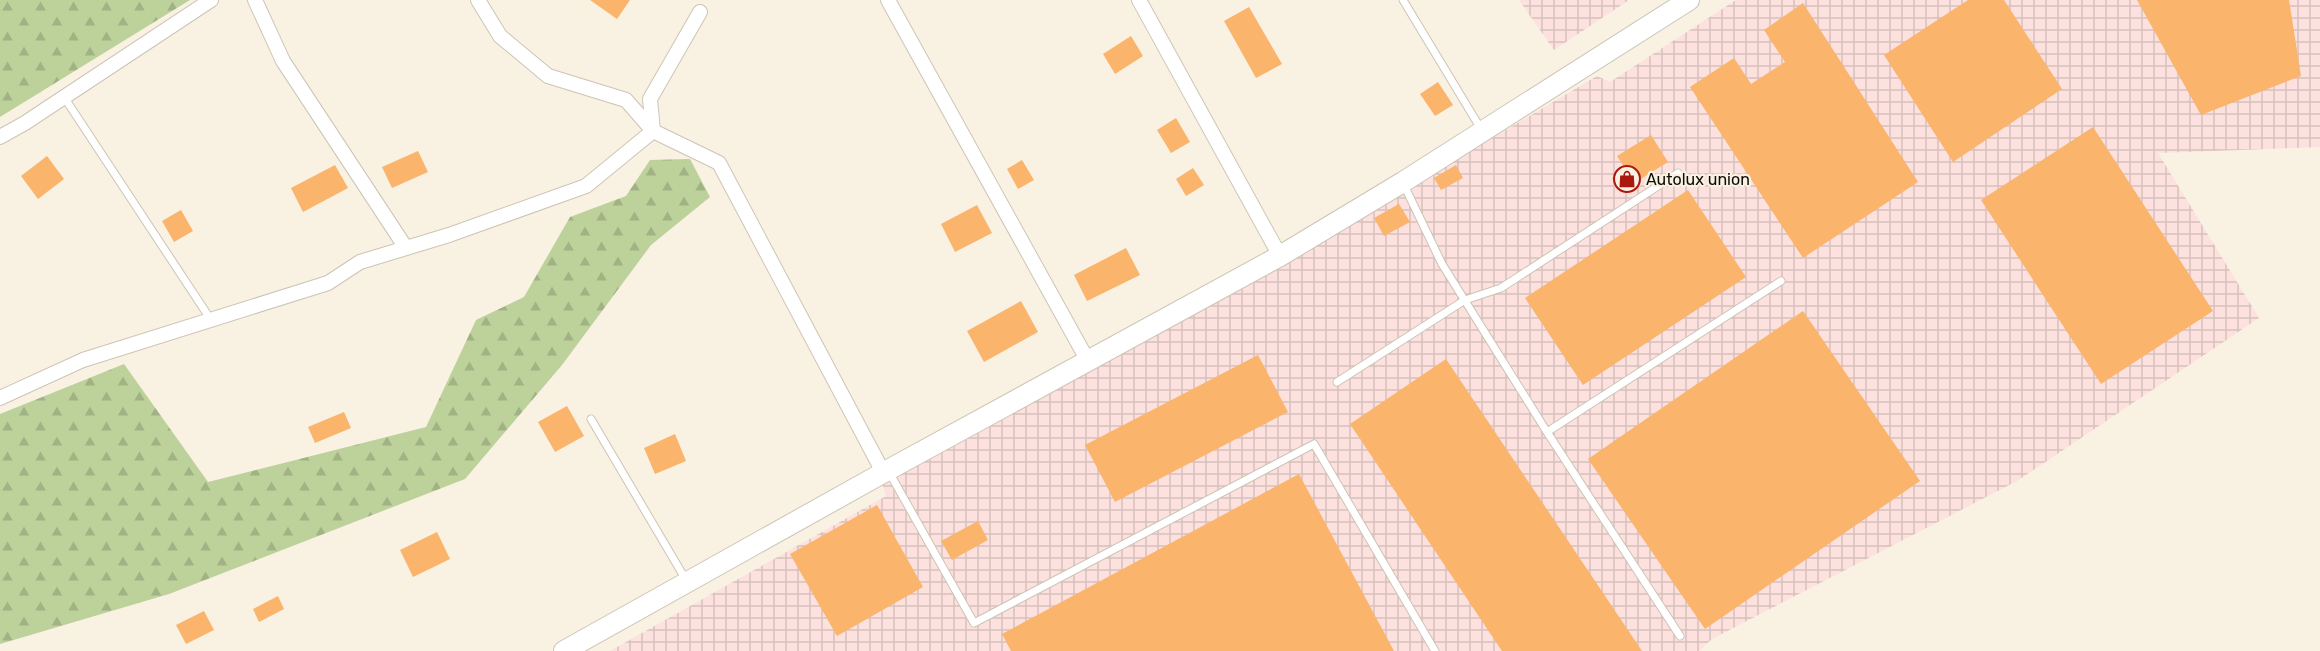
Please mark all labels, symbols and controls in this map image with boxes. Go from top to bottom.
shop icon: Autolux union [1612,164,1642,194]
place label: Autolux union [1646,170,1750,189]

